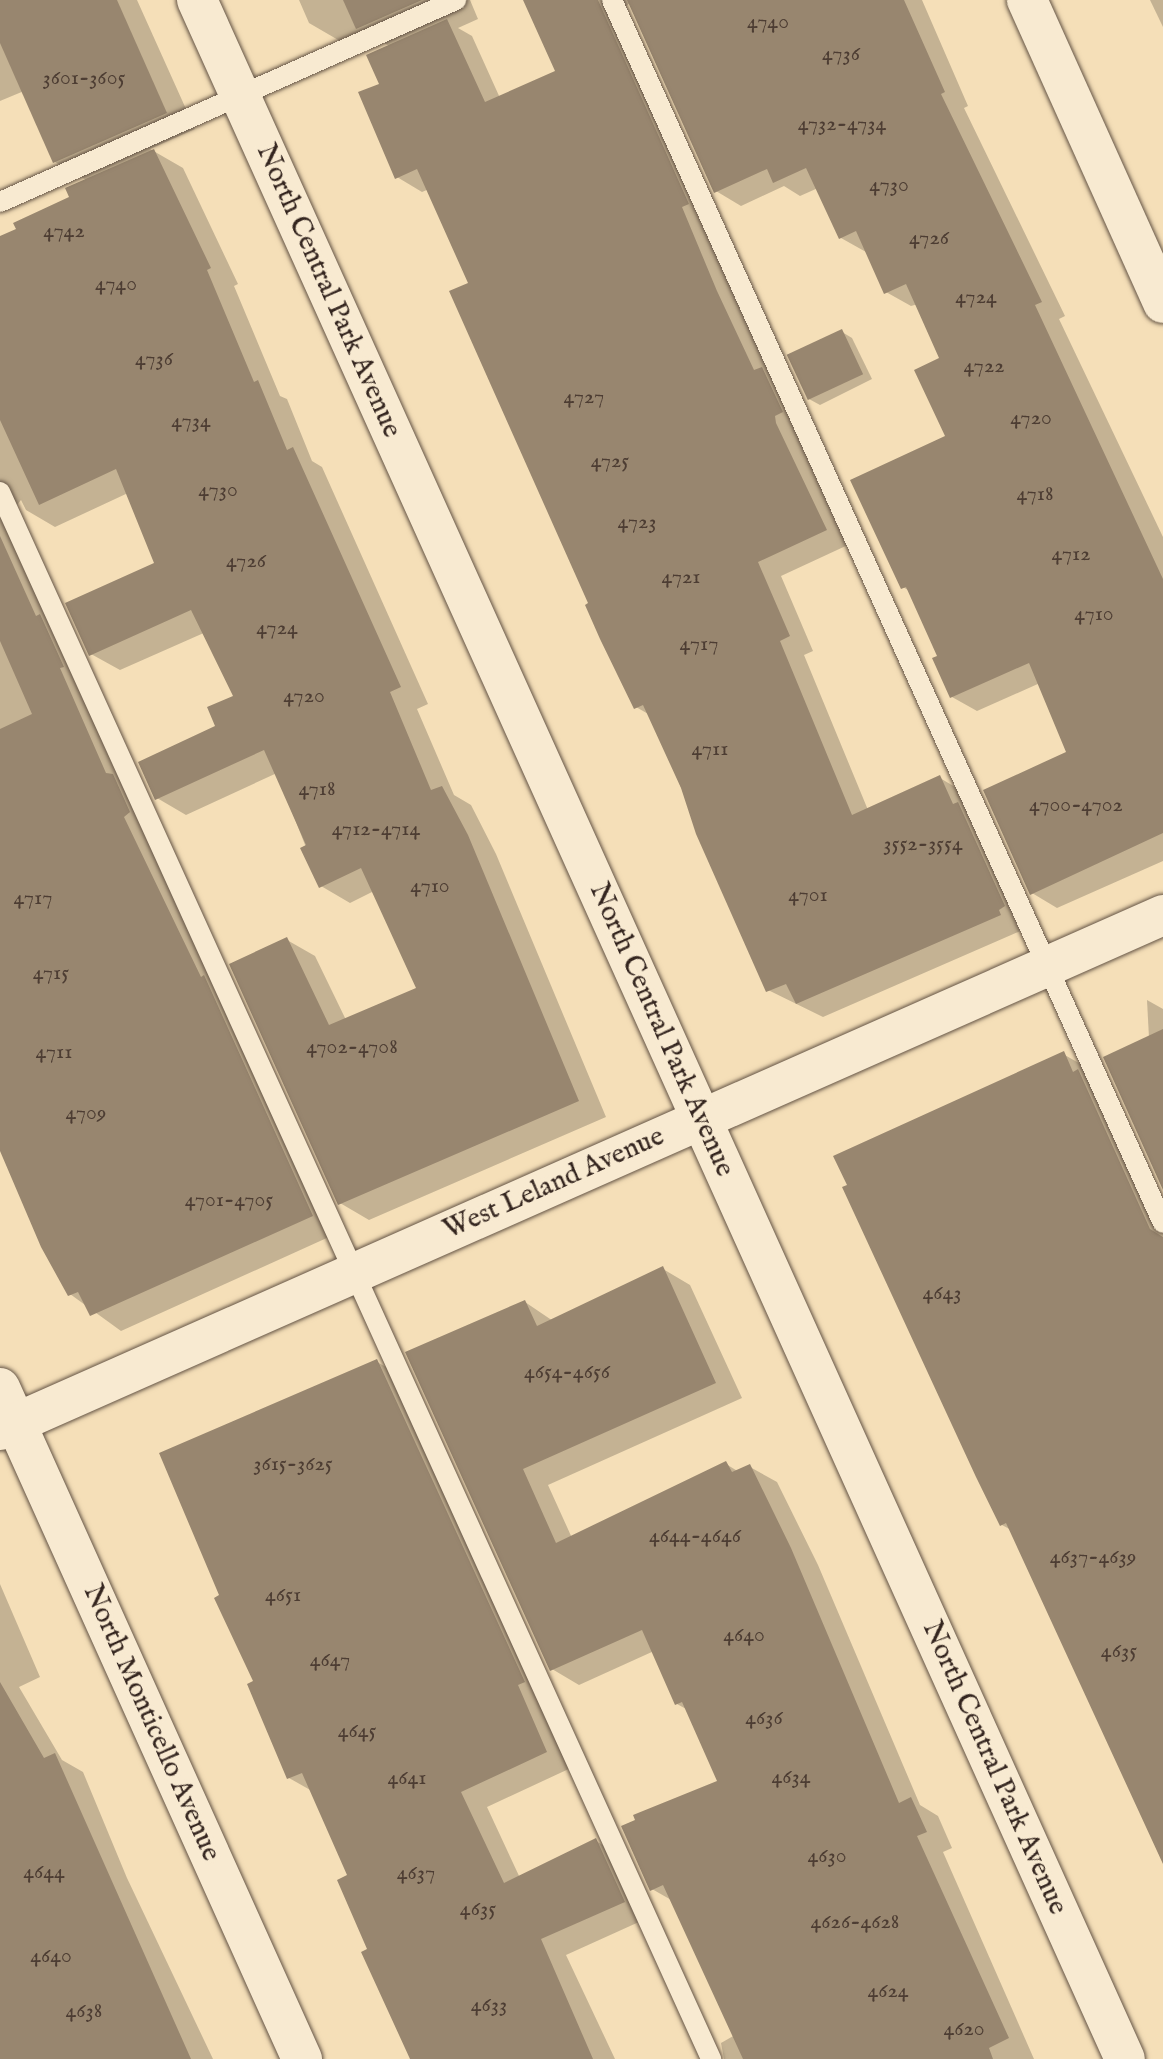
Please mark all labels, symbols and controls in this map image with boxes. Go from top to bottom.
house number: 4740 [747,10,789,36]
house number: 4736 [822,42,860,68]
house number: 3601-3605 [43,66,125,92]
house number: 4732-4734 [798,112,886,138]
street label: North Central Park Avenue [248,139,408,443]
house number: 4730 [869,173,909,199]
house number: 4742 [43,219,85,245]
house number: 4726 [909,226,949,252]
house number: 4740 [95,272,137,298]
house number: 4724 [955,285,997,311]
house number: 4736 [135,347,173,373]
house number: 4722 [963,354,1005,380]
house number: 4727 [564,385,604,411]
house number: 4720 [1010,406,1052,432]
house number: 4734 [171,409,211,435]
house number: 4725 [591,449,629,475]
house number: 4730 [198,478,238,504]
house number: 4718 [1016,482,1054,508]
house number: 4723 [618,510,656,536]
house number: 4712 [1052,542,1090,568]
house number: 4726 [226,549,266,575]
house number: 4721 [662,565,700,591]
house number: 4710 [1074,602,1114,628]
house number: 4724 [256,616,298,642]
house number: 4717 [680,632,718,658]
house number: 4720 [283,684,325,710]
house number: 4711 [692,737,728,763]
house number: 4718 [298,777,336,803]
house number: 4700-4702 [1029,793,1123,819]
house number: 4712-4714 [332,817,420,843]
house number: 3552-3554 [883,832,963,858]
house number: 4710 [410,874,450,900]
street label: North Central Park Avenue [581,878,741,1182]
house number: 4701 [788,883,828,909]
house number: 4717 [14,886,52,912]
house number: 4715 [33,961,69,987]
house number: 4702-4708 [306,1035,398,1061]
house number: 4711 [36,1040,72,1066]
house number: 4709 [66,1101,106,1127]
street label: West Leland Avenue [438,1120,670,1248]
house number: 4701-4705 [185,1188,273,1214]
house number: 4643 [922,1281,962,1307]
house number: 4654-4656 [524,1360,610,1386]
house number: 3615-3625 [253,1452,333,1478]
house number: 4644-4646 [649,1524,741,1550]
house number: 4637-4639 [1050,1545,1136,1571]
street label: North Monticello Avenue [75,1580,227,1866]
house number: 4651 [265,1583,301,1609]
street label: North Central Park Avenue [914,1616,1074,1920]
house number: 4640 [723,1623,765,1649]
house number: 4635 [1101,1639,1137,1665]
house number: 4647 [310,1648,350,1674]
house number: 4636 [745,1706,783,1732]
house number: 4645 [338,1719,376,1745]
house number: 4634 [771,1765,811,1791]
house number: 4641 [387,1766,427,1792]
house number: 4630 [807,1844,847,1870]
house number: 4644 [23,1860,65,1886]
house number: 4637 [397,1861,435,1887]
house number: 4635 [460,1897,496,1923]
house number: 4626-4628 [811,1910,899,1936]
house number: 4640 [30,1944,72,1970]
house number: 4624 [867,1979,909,2005]
house number: 4633 [471,1993,507,2019]
house number: 4638 [66,1999,102,2025]
house number: 4620 [943,2017,985,2043]

